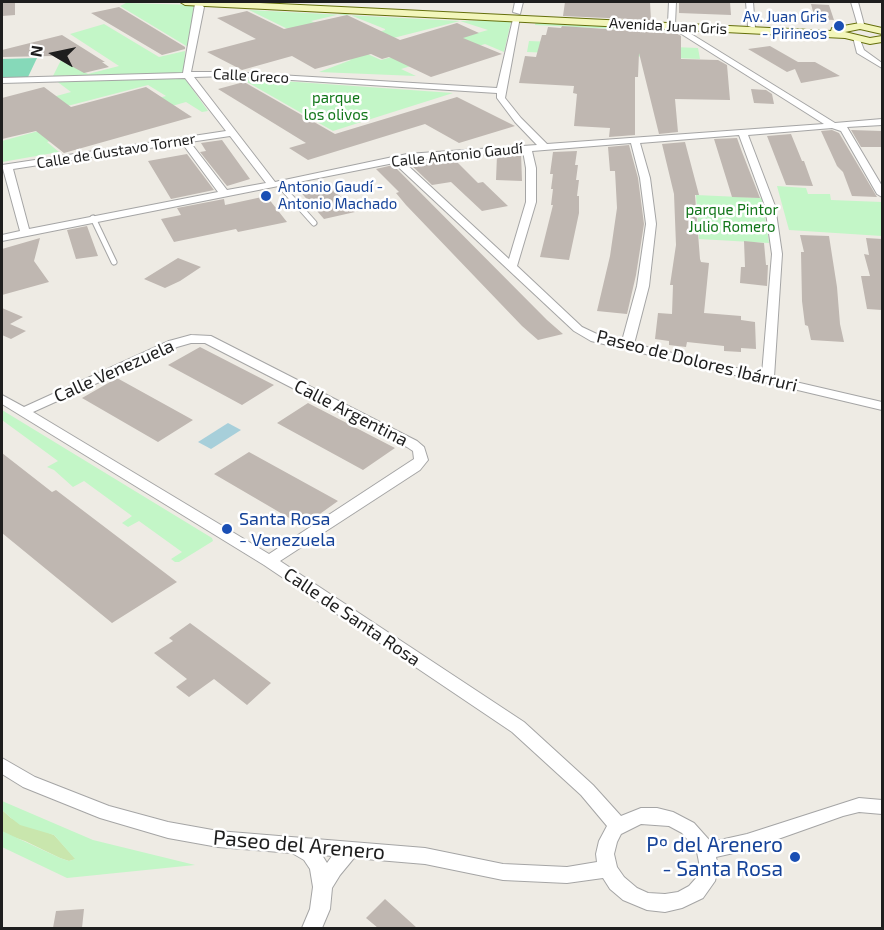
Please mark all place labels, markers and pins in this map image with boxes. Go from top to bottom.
place label: Av. Juan Gris - Pirineos [743,8,827,43]
marker: Av. Juan Gris - Pirineos [832,19,846,33]
place label: Antonio Gaudí - Antonio Machado [278,178,397,213]
marker: Antonio Gaudí - Antonio Machado [259,189,273,203]
place label: Santa Rosa - Venezuela [239,508,335,550]
marker: Santa Rosa - Venezuela [220,522,234,536]
place label: Pº del Arenero - Santa Rosa [646,832,783,882]
marker: Pº del Arenero - Santa Rosa [788,850,802,864]

